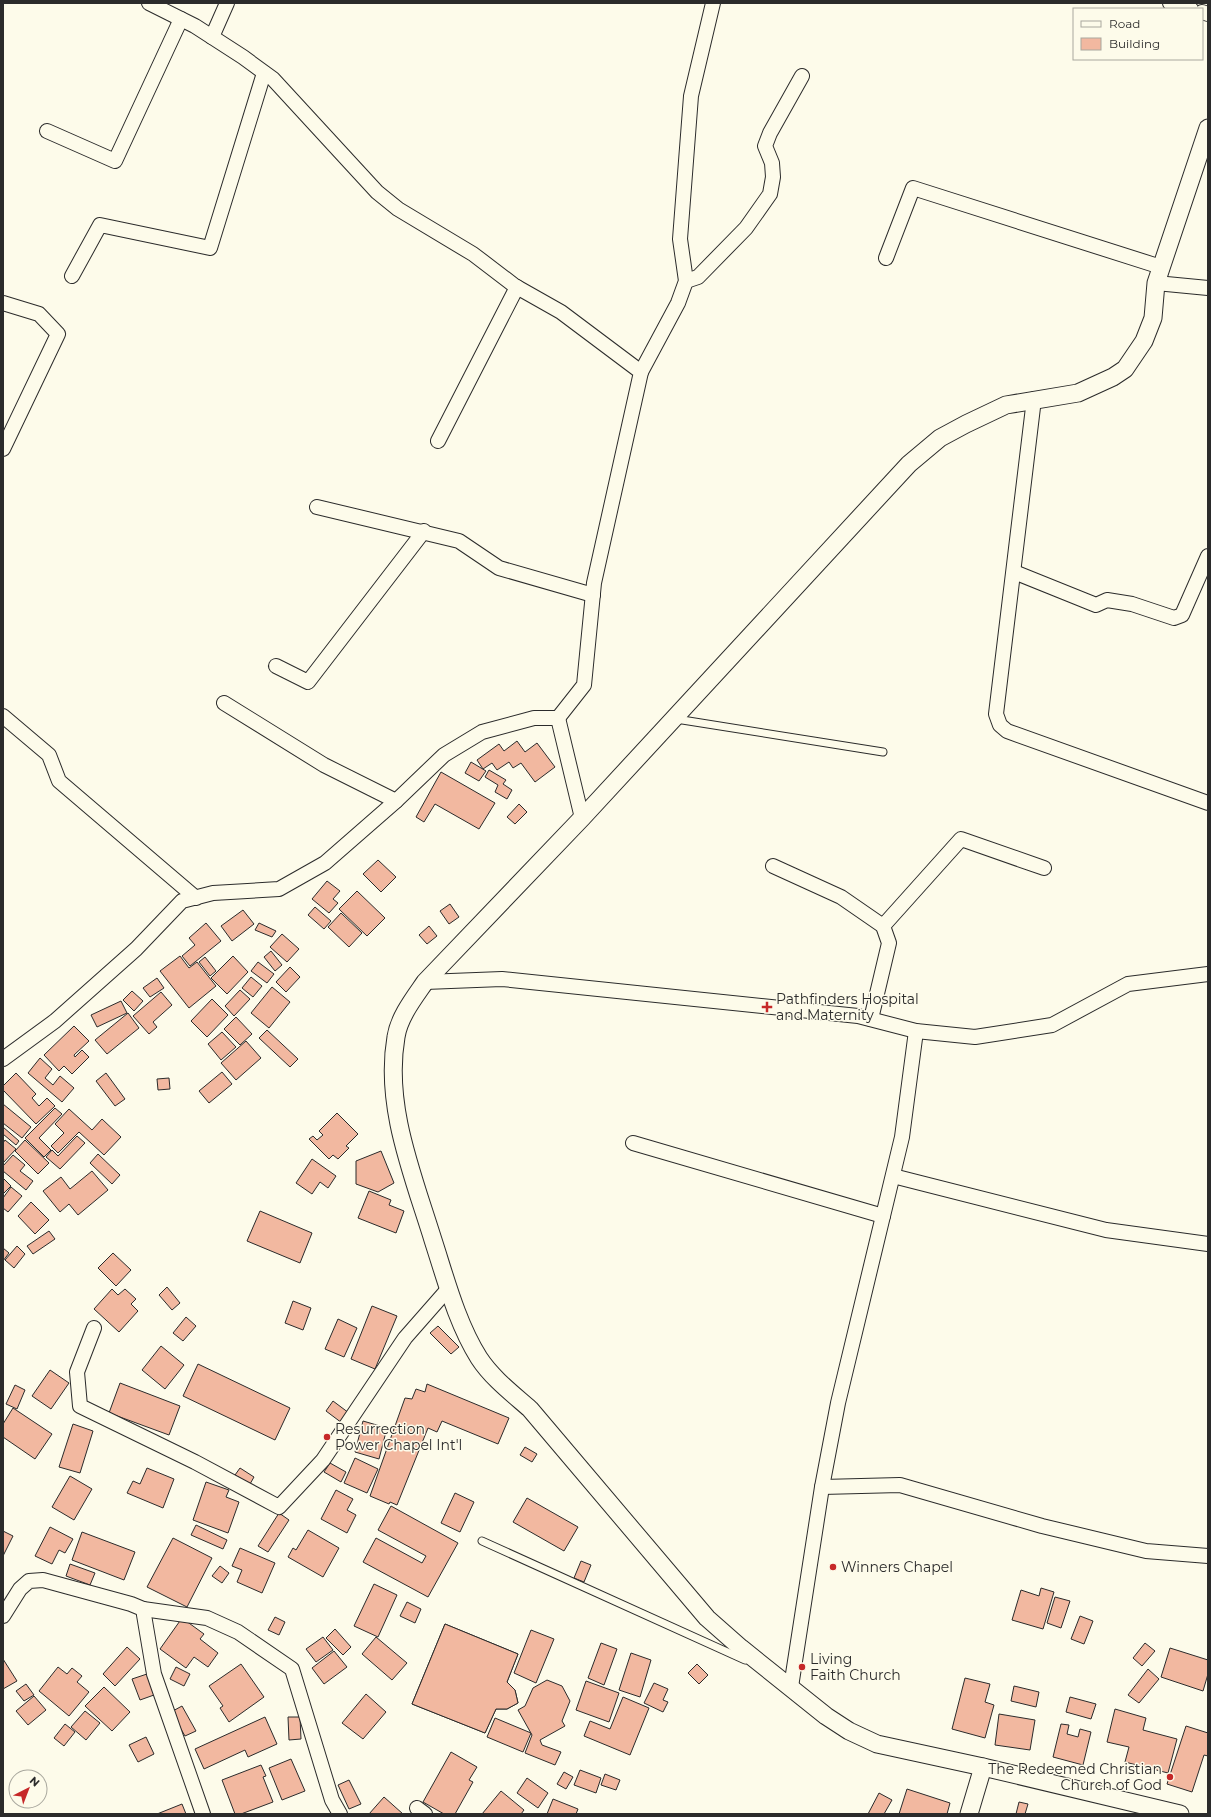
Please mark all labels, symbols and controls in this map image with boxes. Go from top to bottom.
legend [1073,8,1203,60]
text: Road [1109,16,1140,31]
text: Building [1109,36,1160,51]
place label: Pathfinders Hospital and Maternity [776,990,919,1024]
marker: Pathfinders Hospital and Maternity [761,1001,773,1013]
place label: Resurrection Power Chapel Int'l [335,1420,462,1454]
marker: Resurrection Power Chapel Int'l [322,1432,332,1442]
place label: Winners Chapel [841,1558,953,1576]
marker: Winners Chapel [828,1562,838,1572]
place label: Living Faith Church [810,1650,901,1684]
marker: Living Faith Church [797,1662,807,1672]
place label: The Redeemed Christian Church of God [988,1760,1162,1794]
north arrow [8,1769,48,1809]
marker: The Redeemed Christian Church of God [1165,1772,1175,1782]
text: N [27,1773,43,1790]

